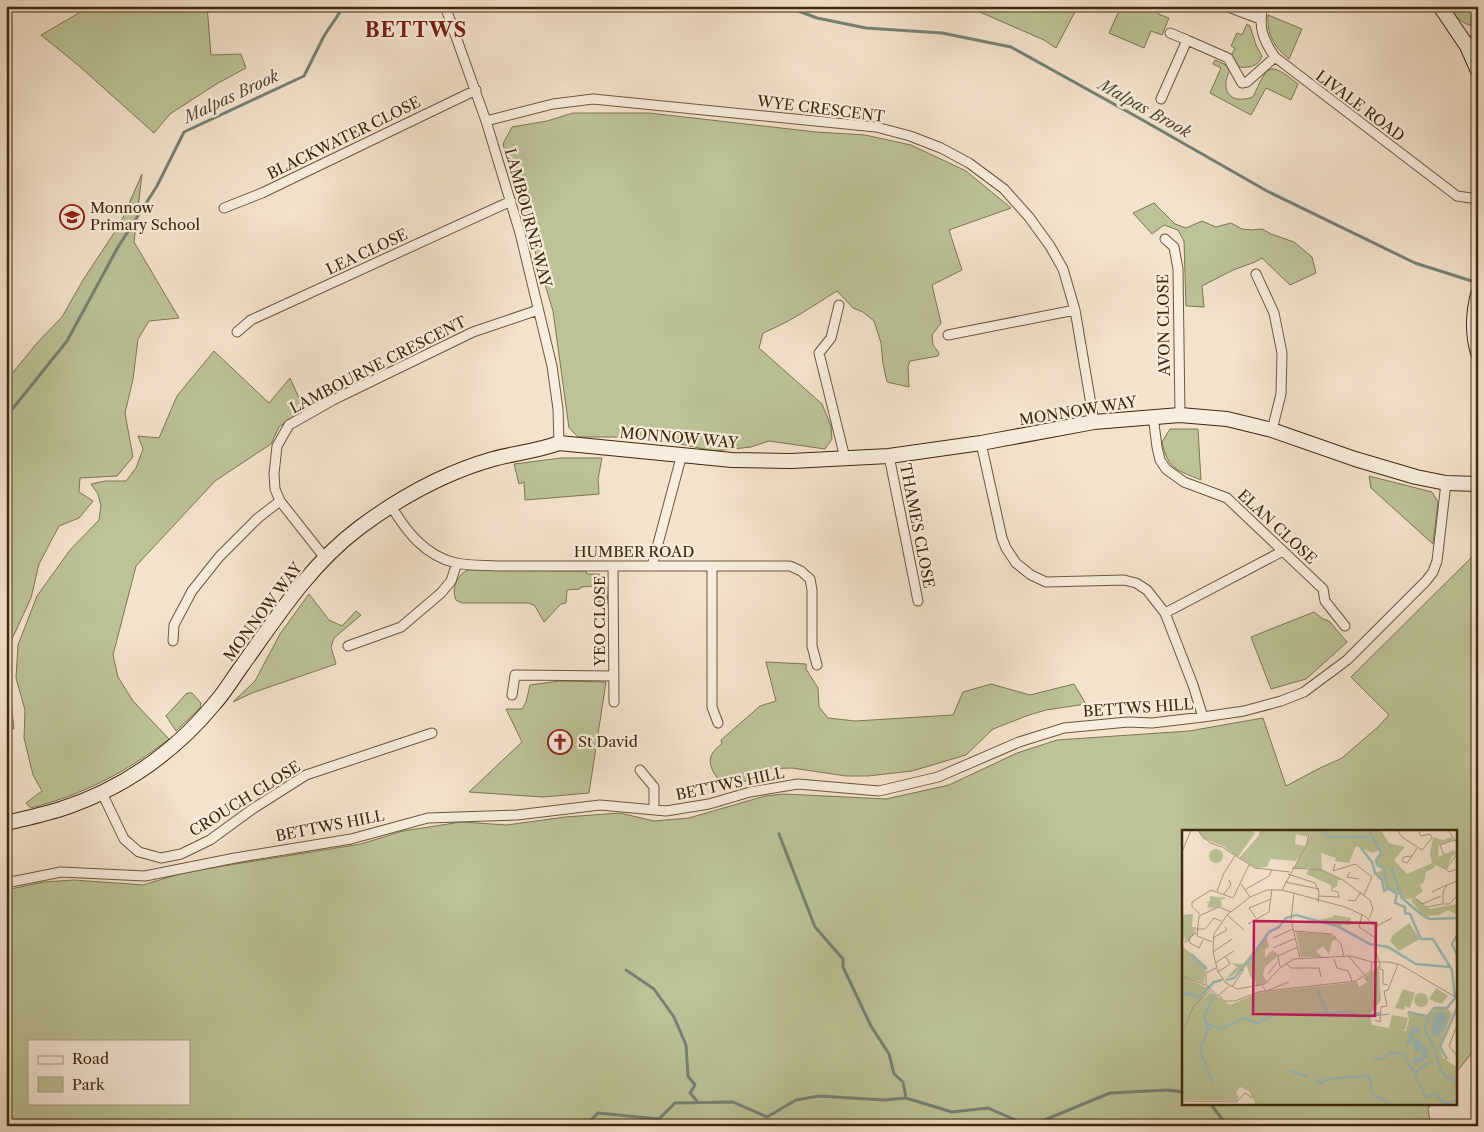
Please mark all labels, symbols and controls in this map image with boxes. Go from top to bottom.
district label: BETTWS [365,18,467,42]
water label: Malpas Brook [178,65,282,128]
street label: LIVALE ROAD [1312,66,1409,145]
water label: Malpas Brook [1093,73,1195,142]
street label: WYE CRESCENT [755,91,887,126]
street label: BLACKWATER CLOSE [264,92,424,183]
street label: LAMBOURNE WAY [501,146,556,290]
place label: Monnow Primary School [90,198,201,234]
school or university icon: Monnow Primary School [59,204,85,230]
street label: LEA CLOSE [323,224,411,279]
street label: AVON CLOSE [1153,274,1174,377]
street label: LAMBOURNE CRESCENT [286,311,470,417]
street label: MONNOW WAY [1018,392,1139,429]
street label: MONNOW WAY [619,423,740,452]
street label: THAMES CLOSE [896,462,939,590]
street label: ELAN CLOSE [1234,485,1321,568]
street label: HUMBER ROAD [574,542,694,561]
street label: MONNOW WAY [219,558,306,665]
street label: YEO CLOSE [590,576,609,667]
street label: BETTWS HILL [1082,694,1194,721]
church icon: St David [547,729,573,755]
place label: St David [578,732,638,751]
street label: CROUCH CLOSE [186,757,304,840]
street label: BETTWS HILL [674,763,786,804]
street label: BETTWS HILL [274,806,386,845]
inset map [1182,830,1456,1104]
legend [28,1040,190,1104]
text: Road [72,1049,109,1068]
text: Park [72,1075,106,1094]

